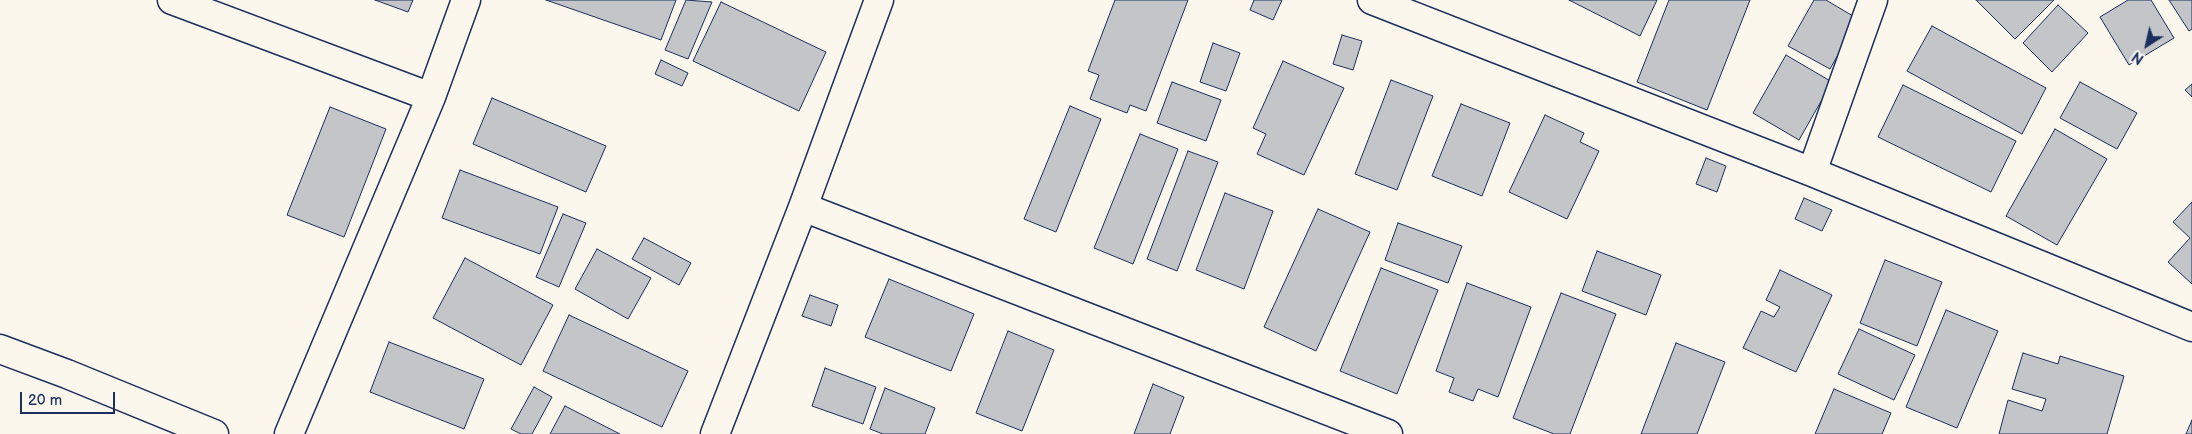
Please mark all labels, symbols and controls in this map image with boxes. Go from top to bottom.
north arrow [2122,20,2172,70]
text: N [2129,48,2147,68]
scale bar [22,382,118,414]
text: 20 m [28,391,62,410]

